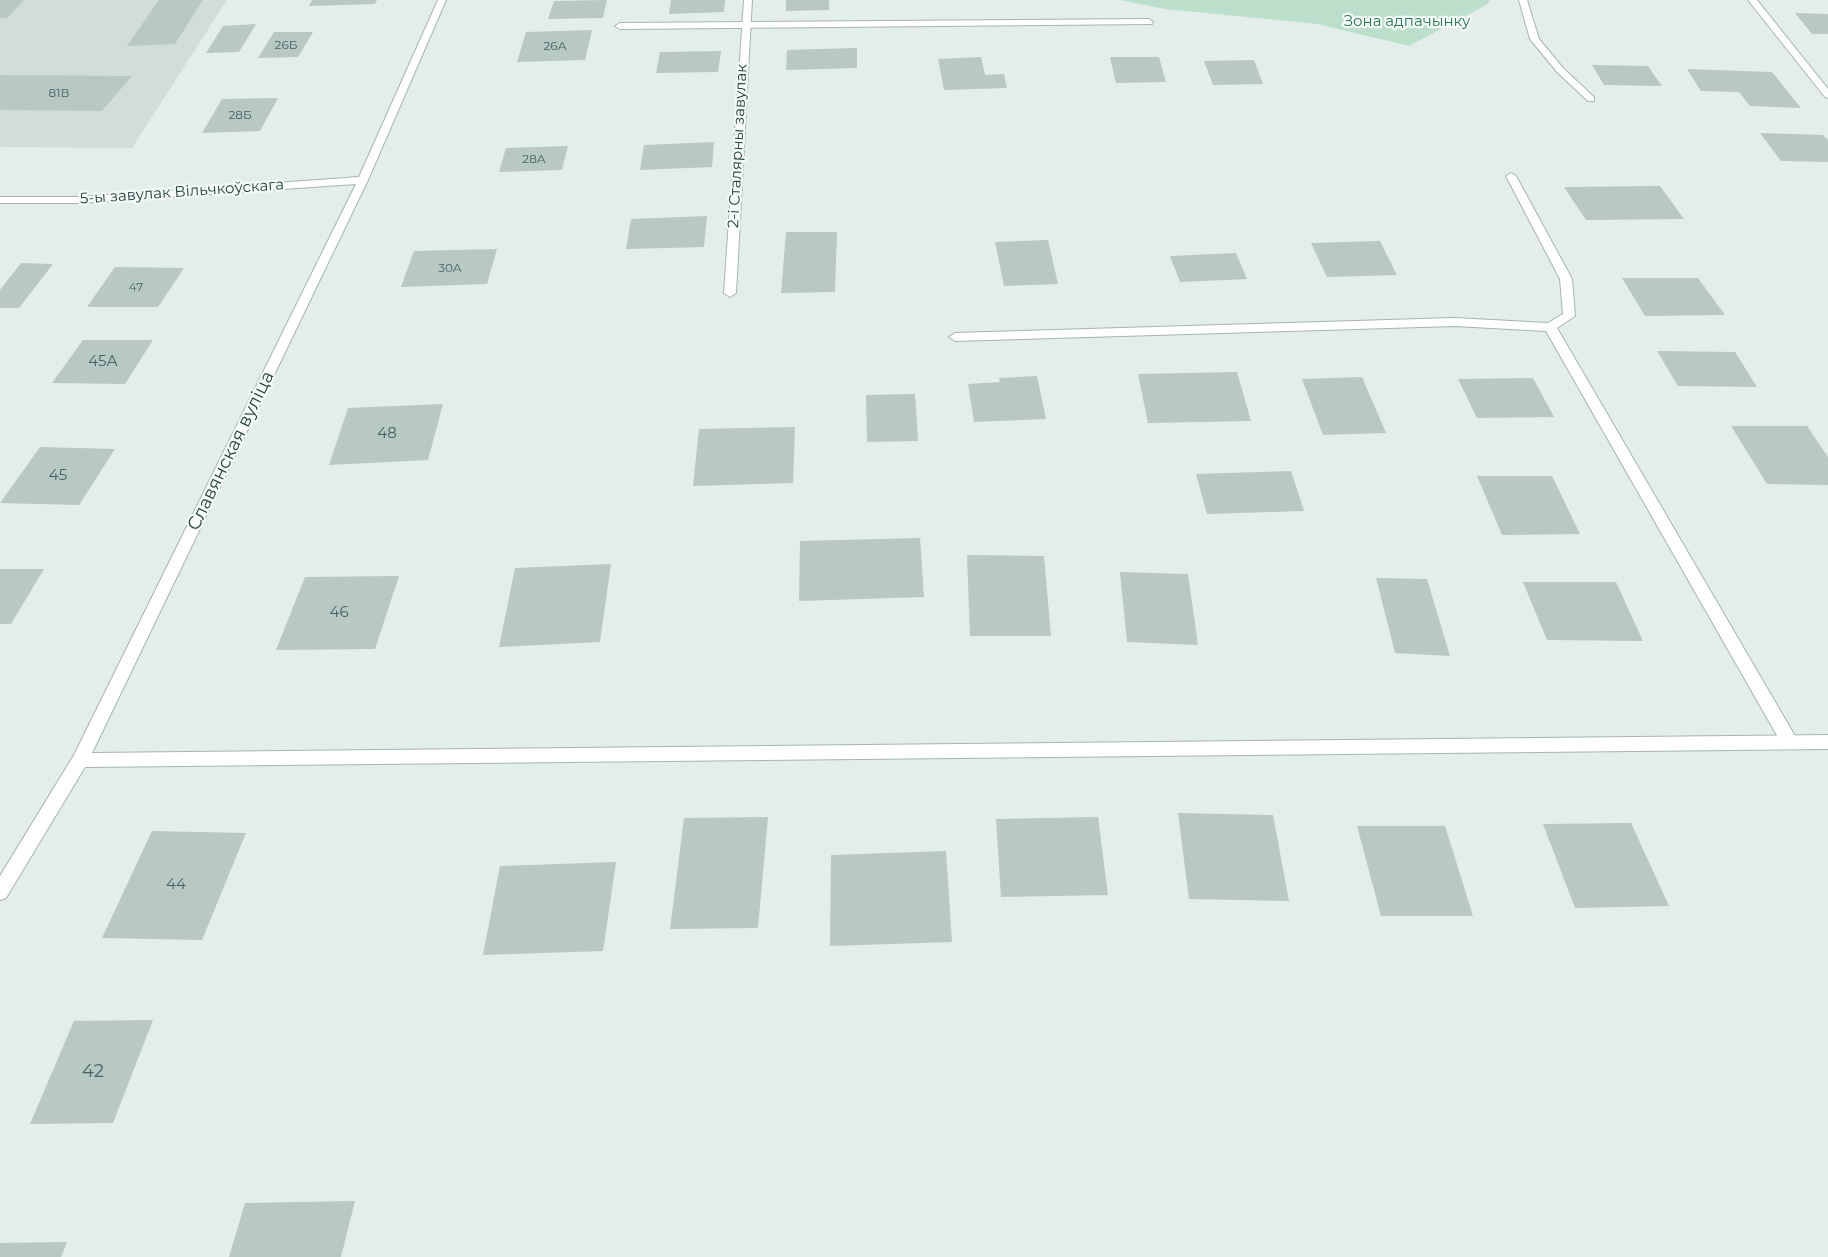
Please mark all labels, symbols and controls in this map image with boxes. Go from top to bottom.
park label: Зона адпачынку [1344,13,1470,31]
house number: 26Б [275,38,297,52]
house number: 26А [543,39,567,53]
street label: 2-і Сталярны завулак [725,64,751,228]
house number: 81В [49,86,69,100]
house number: 28Б [228,108,252,122]
house number: 28А [522,152,546,166]
street label: 5-ы завулак Вільчкоўскага [79,176,285,208]
house number: 30А [438,261,462,275]
house number: 47 [129,280,143,294]
house number: 45А [88,353,118,371]
street label: Славянская вуліца [183,368,279,534]
house number: 48 [377,425,397,443]
house number: 45 [49,467,67,485]
house number: 46 [329,604,349,622]
house number: 44 [166,876,186,894]
house number: 42 [82,1061,104,1083]

